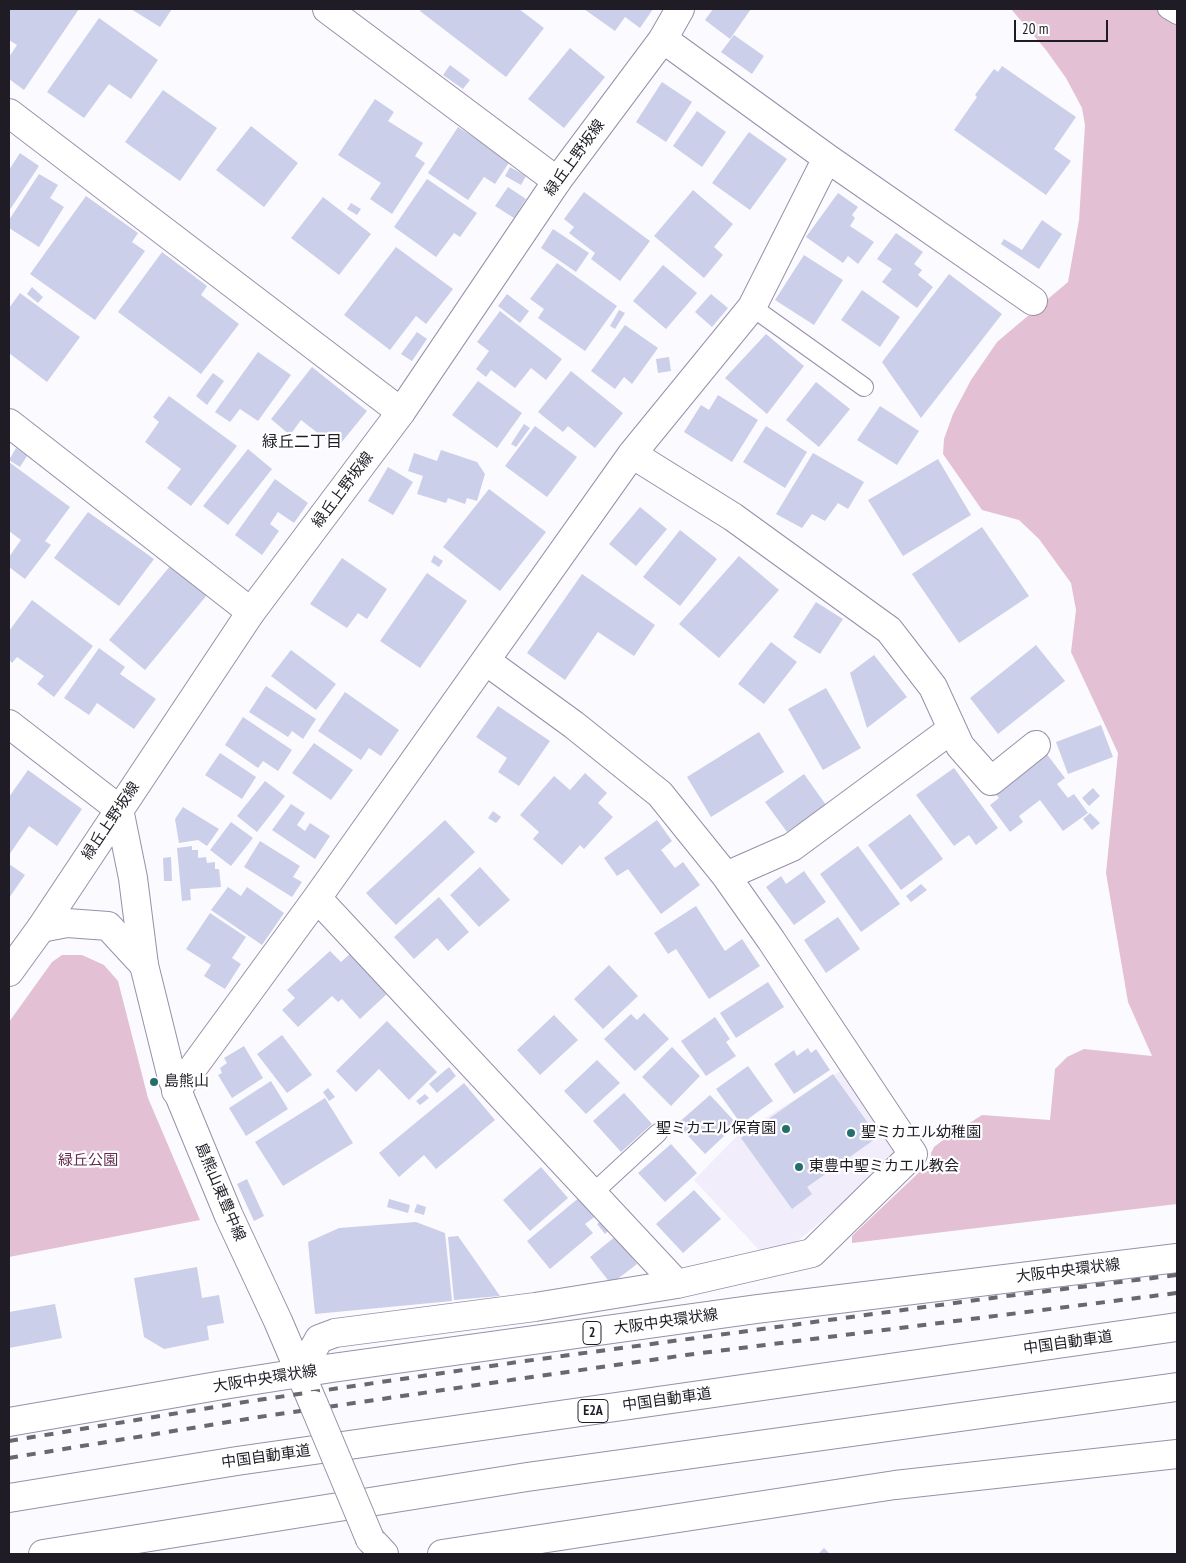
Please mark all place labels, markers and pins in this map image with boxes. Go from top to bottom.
place label: 島熊山 [164,1073,209,1091]
marker: 島熊山 [148,1076,160,1088]
place label: 聖ミカエル保育園 [656,1120,776,1138]
marker: 聖ミカエル保育園 [780,1123,792,1135]
place label: 聖ミカエル幼稚園 [861,1124,981,1142]
marker: 聖ミカエル幼稚園 [845,1127,857,1139]
place label: 東豊中聖ミカエル教会 [809,1158,959,1176]
marker: 東豊中聖ミカエル教会 [793,1161,805,1173]

